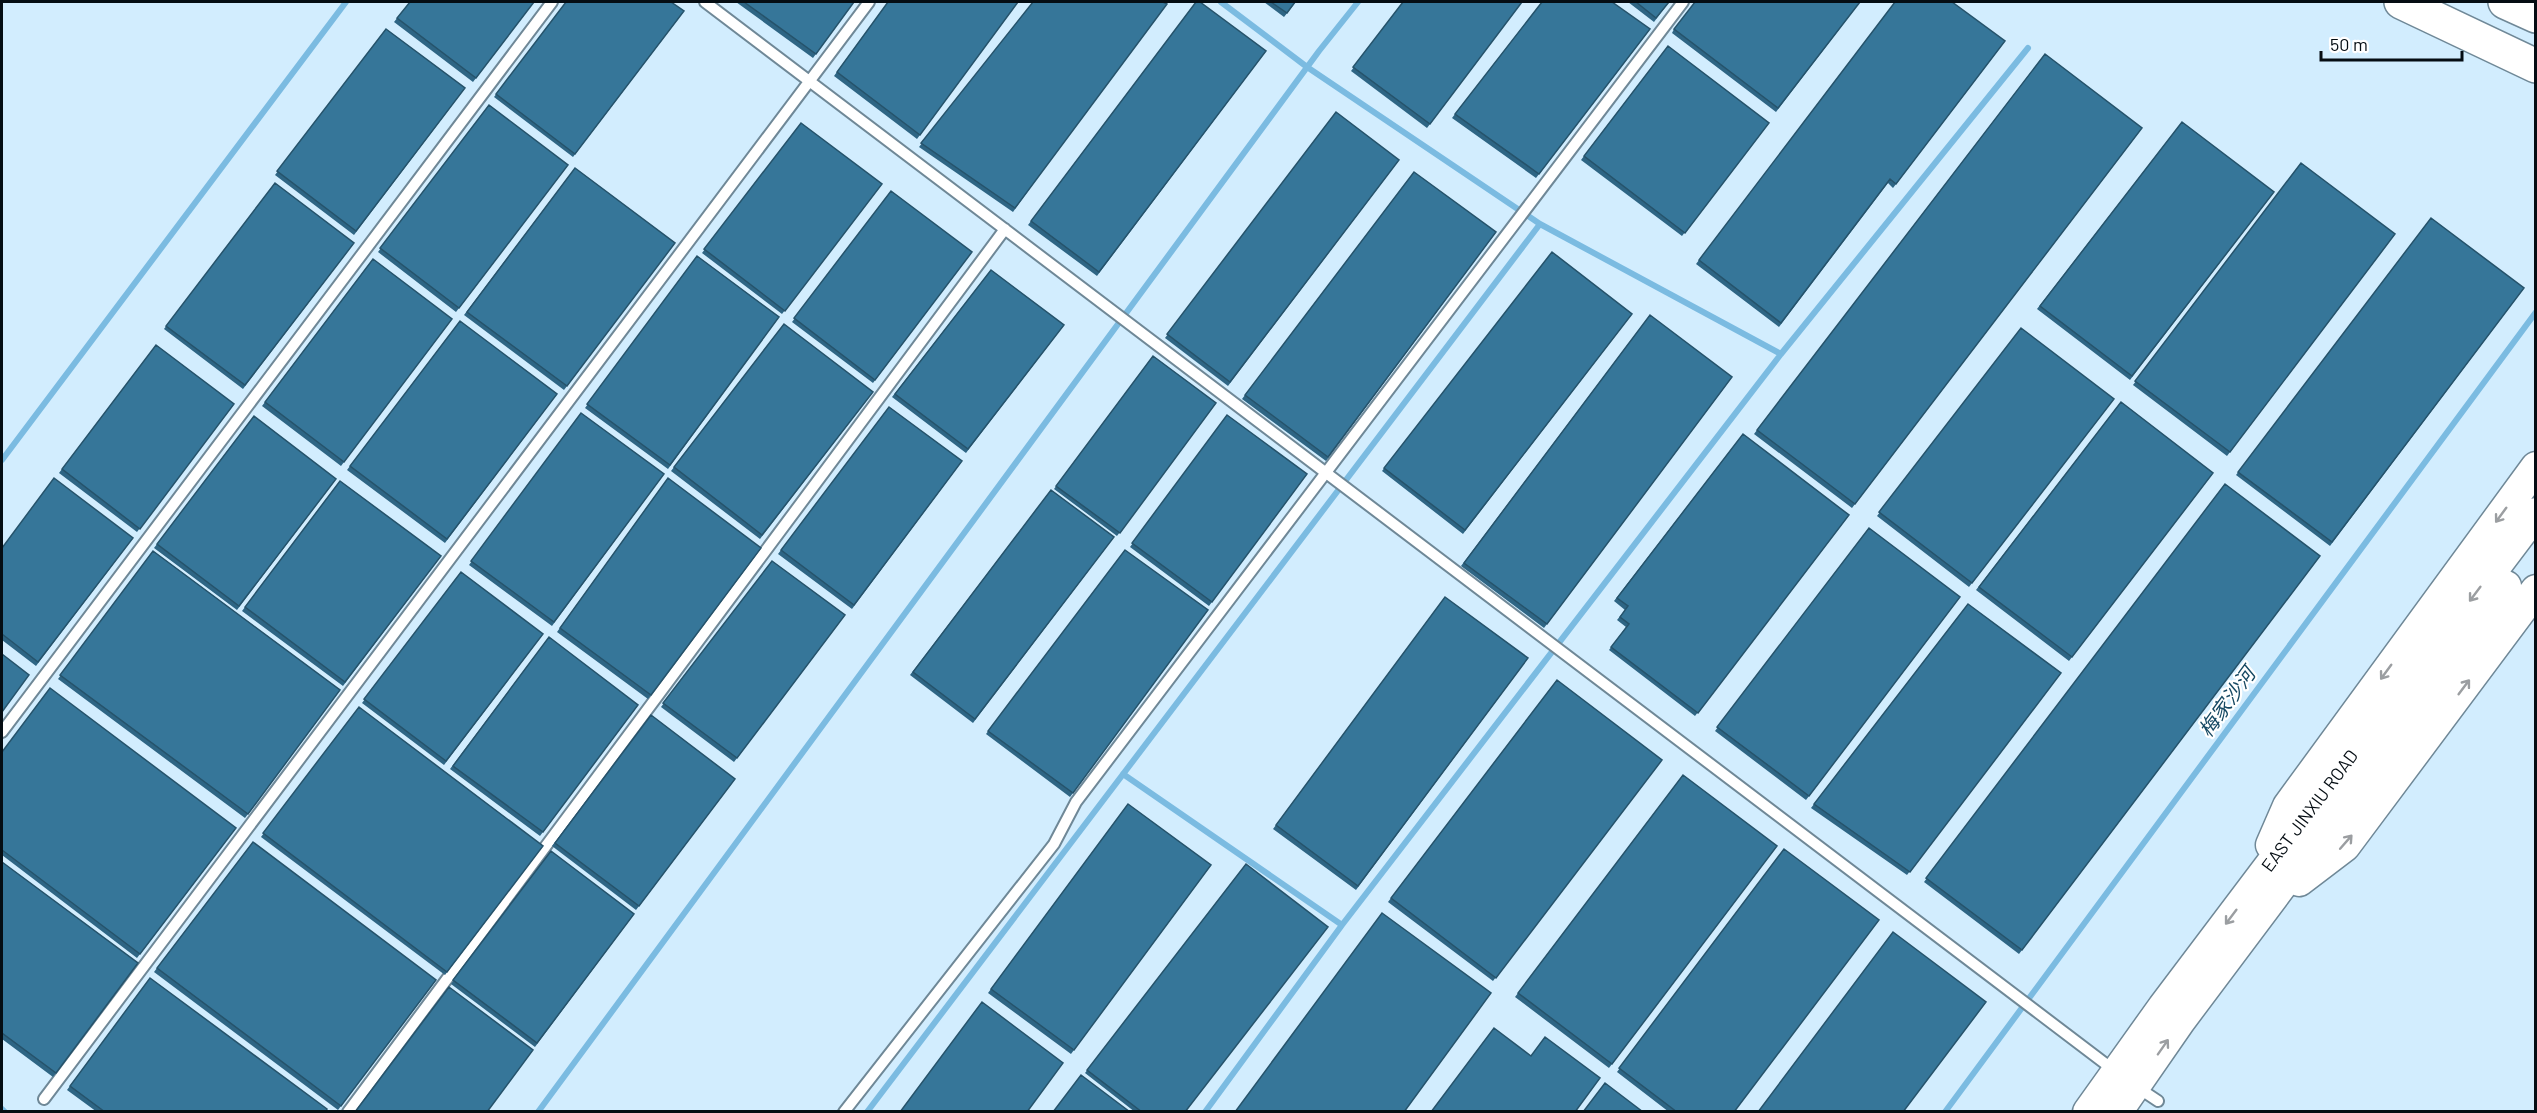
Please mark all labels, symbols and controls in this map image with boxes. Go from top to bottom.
scale bar [2321,24,2462,62]
text: 50 m [2330,33,2368,55]
one-way arrow [2495,506,2507,522]
one-way arrow [2469,585,2481,601]
water label: 梅家沙河 [2193,659,2262,741]
one-way arrow [2380,663,2392,679]
one-way arrow [2457,679,2470,695]
street label: EAST JINXIU ROAD [2256,745,2362,876]
one-way arrow [2339,835,2353,851]
one-way arrow [2225,908,2237,924]
one-way arrow [2157,1039,2169,1055]

